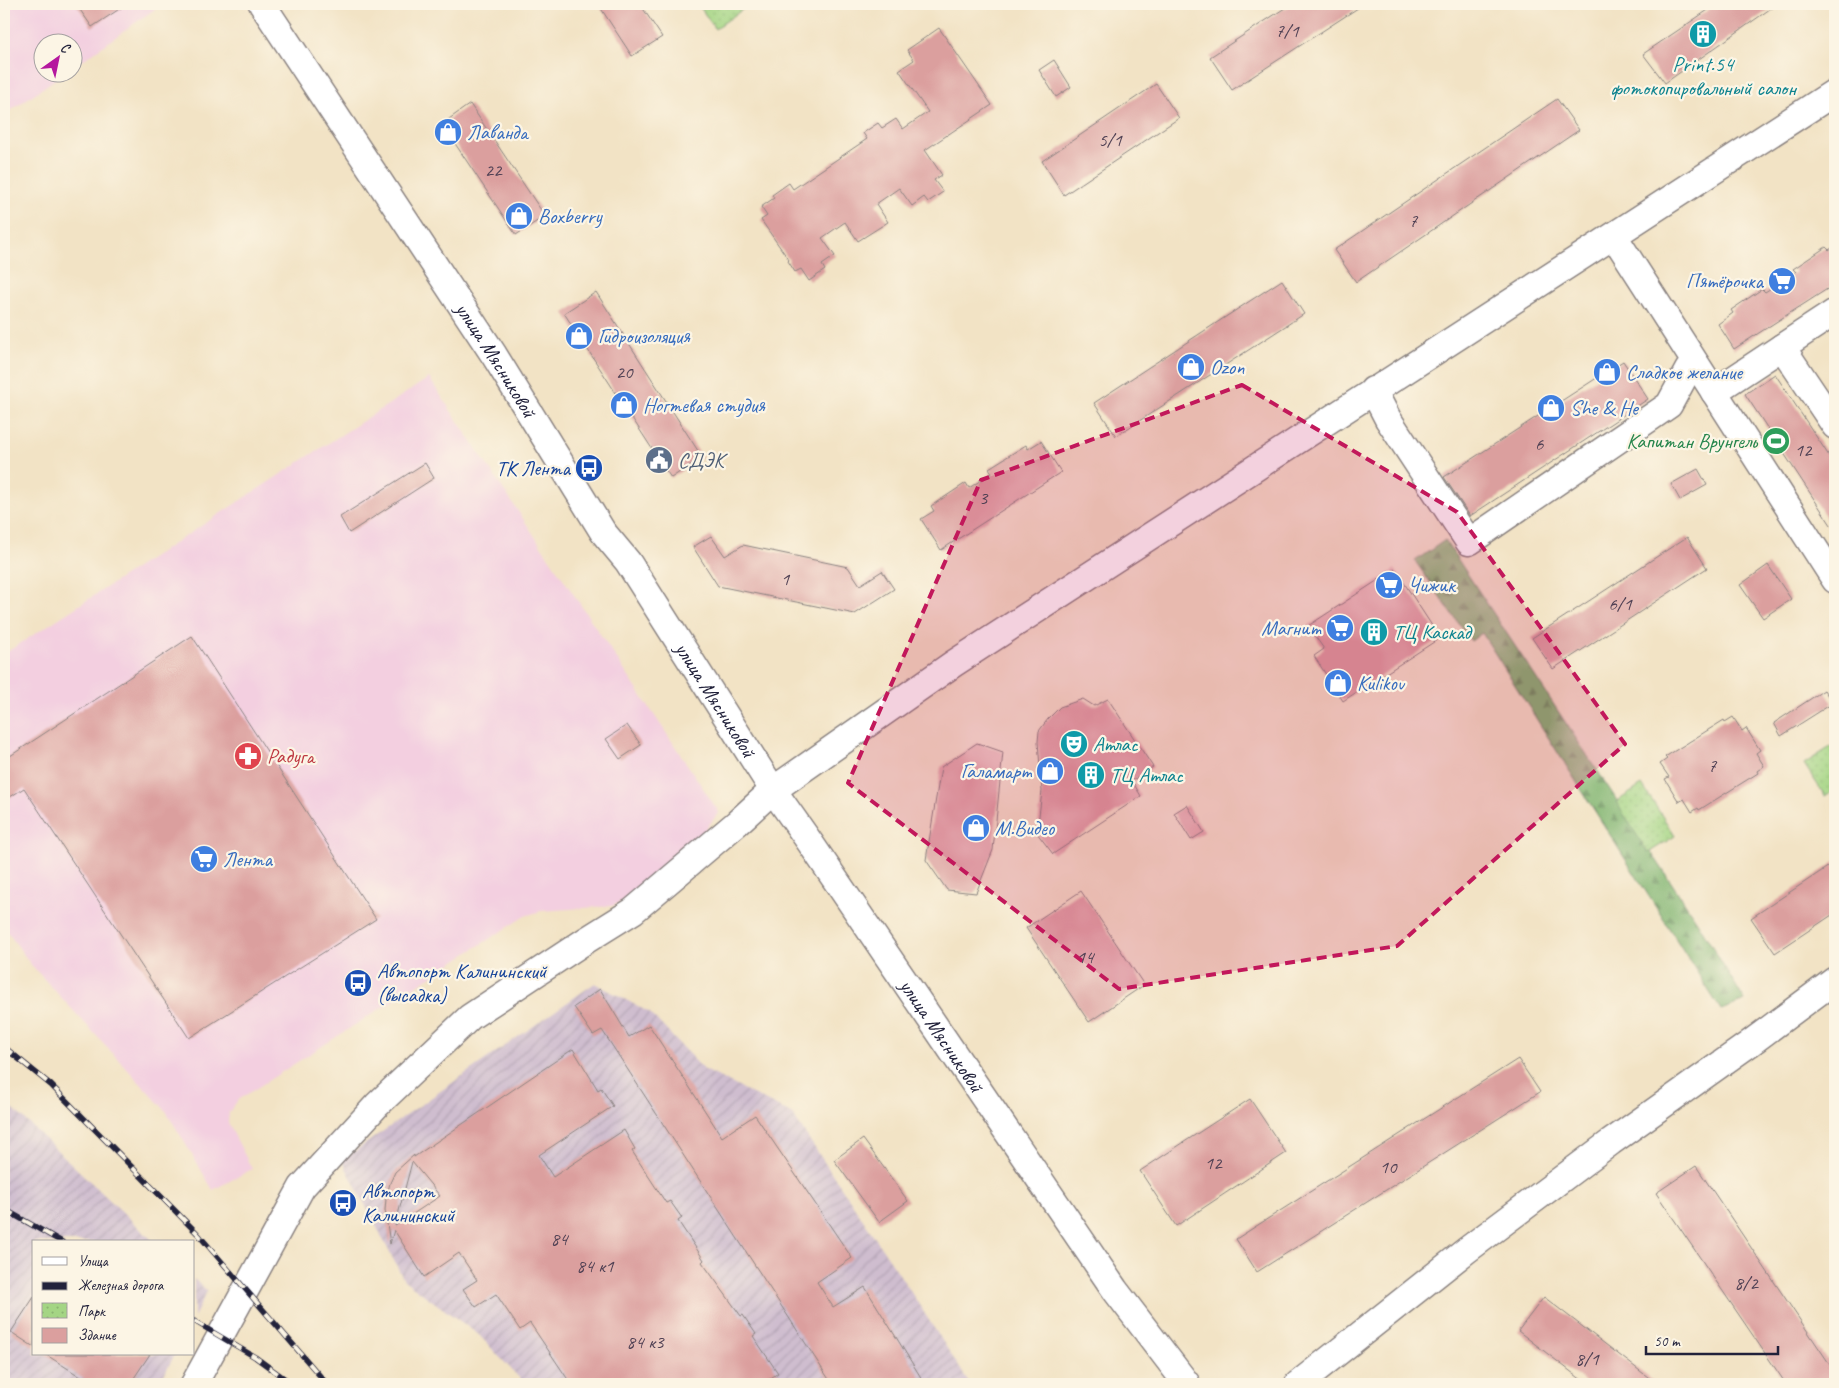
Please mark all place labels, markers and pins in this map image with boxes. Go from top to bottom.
building icon: Print.54 фотокопировальный салон [1688,19,1718,49]
place label: Print.54 фотокопировальный салон [1610,51,1797,101]
shop icon: Лаванда [433,117,463,147]
place label: Лаванда [467,119,530,145]
shop icon: Boxberry [504,201,534,231]
place label: Boxberry [538,203,604,229]
supermarket icon: Пятёрочка [1767,266,1797,296]
place label: Пятёрочка [1686,268,1765,294]
shop icon: Гидроизоляция [564,321,594,351]
place label: Гидроизоляция [598,323,691,349]
shop icon: Ozon [1176,352,1206,382]
place label: Ozon [1210,354,1245,380]
shop icon: Сладкое желание [1592,357,1622,387]
place label: Сладкое желание [1626,359,1744,385]
shop icon: Ногтевая студия [609,390,639,420]
place label: Ногтевая студия [643,392,766,418]
shop icon: She & He [1536,393,1566,423]
place label: She & He [1570,395,1640,421]
sports icon: Капитан Врунгель [1761,426,1791,456]
place label: Капитан Врунгель [1627,428,1758,454]
public building icon: СДЭК [644,445,674,475]
place label: СДЭК [678,447,728,473]
bus stop icon: ТК Лента [574,453,604,483]
place label: ТК Лента [496,455,572,481]
supermarket icon: Чижик [1374,570,1404,600]
place label: Чижик [1408,572,1457,598]
supermarket icon: Магнит [1325,613,1355,643]
place label: Магнит [1261,615,1322,641]
building icon: ТЦ Каскад [1359,617,1389,647]
place label: ТЦ Каскад [1393,619,1473,645]
shop icon: Kulikov [1323,668,1353,698]
place label: Kulikov [1357,670,1406,696]
theatre icon: Атлас [1059,729,1089,759]
place label: Атлас [1093,731,1139,757]
pharmacy icon: Радуга [233,741,263,771]
place label: Радуга [267,743,316,769]
shop icon: Галамарт [1035,756,1065,786]
place label: Галамарт [961,758,1032,784]
building icon: ТЦ Атлас [1076,760,1106,790]
place label: ТЦ Атлас [1110,762,1184,788]
shop icon: М.Видео [961,813,991,843]
place label: М.Видео [995,815,1056,841]
supermarket icon: Лента [189,844,219,874]
place label: Лента [223,846,274,872]
place label: Автопорт Калининский (высадка) [377,958,548,1008]
bus stop icon: Автопорт Калининский (высадка) [343,968,373,998]
place label: Автопорт Калининский [362,1178,456,1228]
bus stop icon: Автопорт Калининский [328,1188,358,1218]

